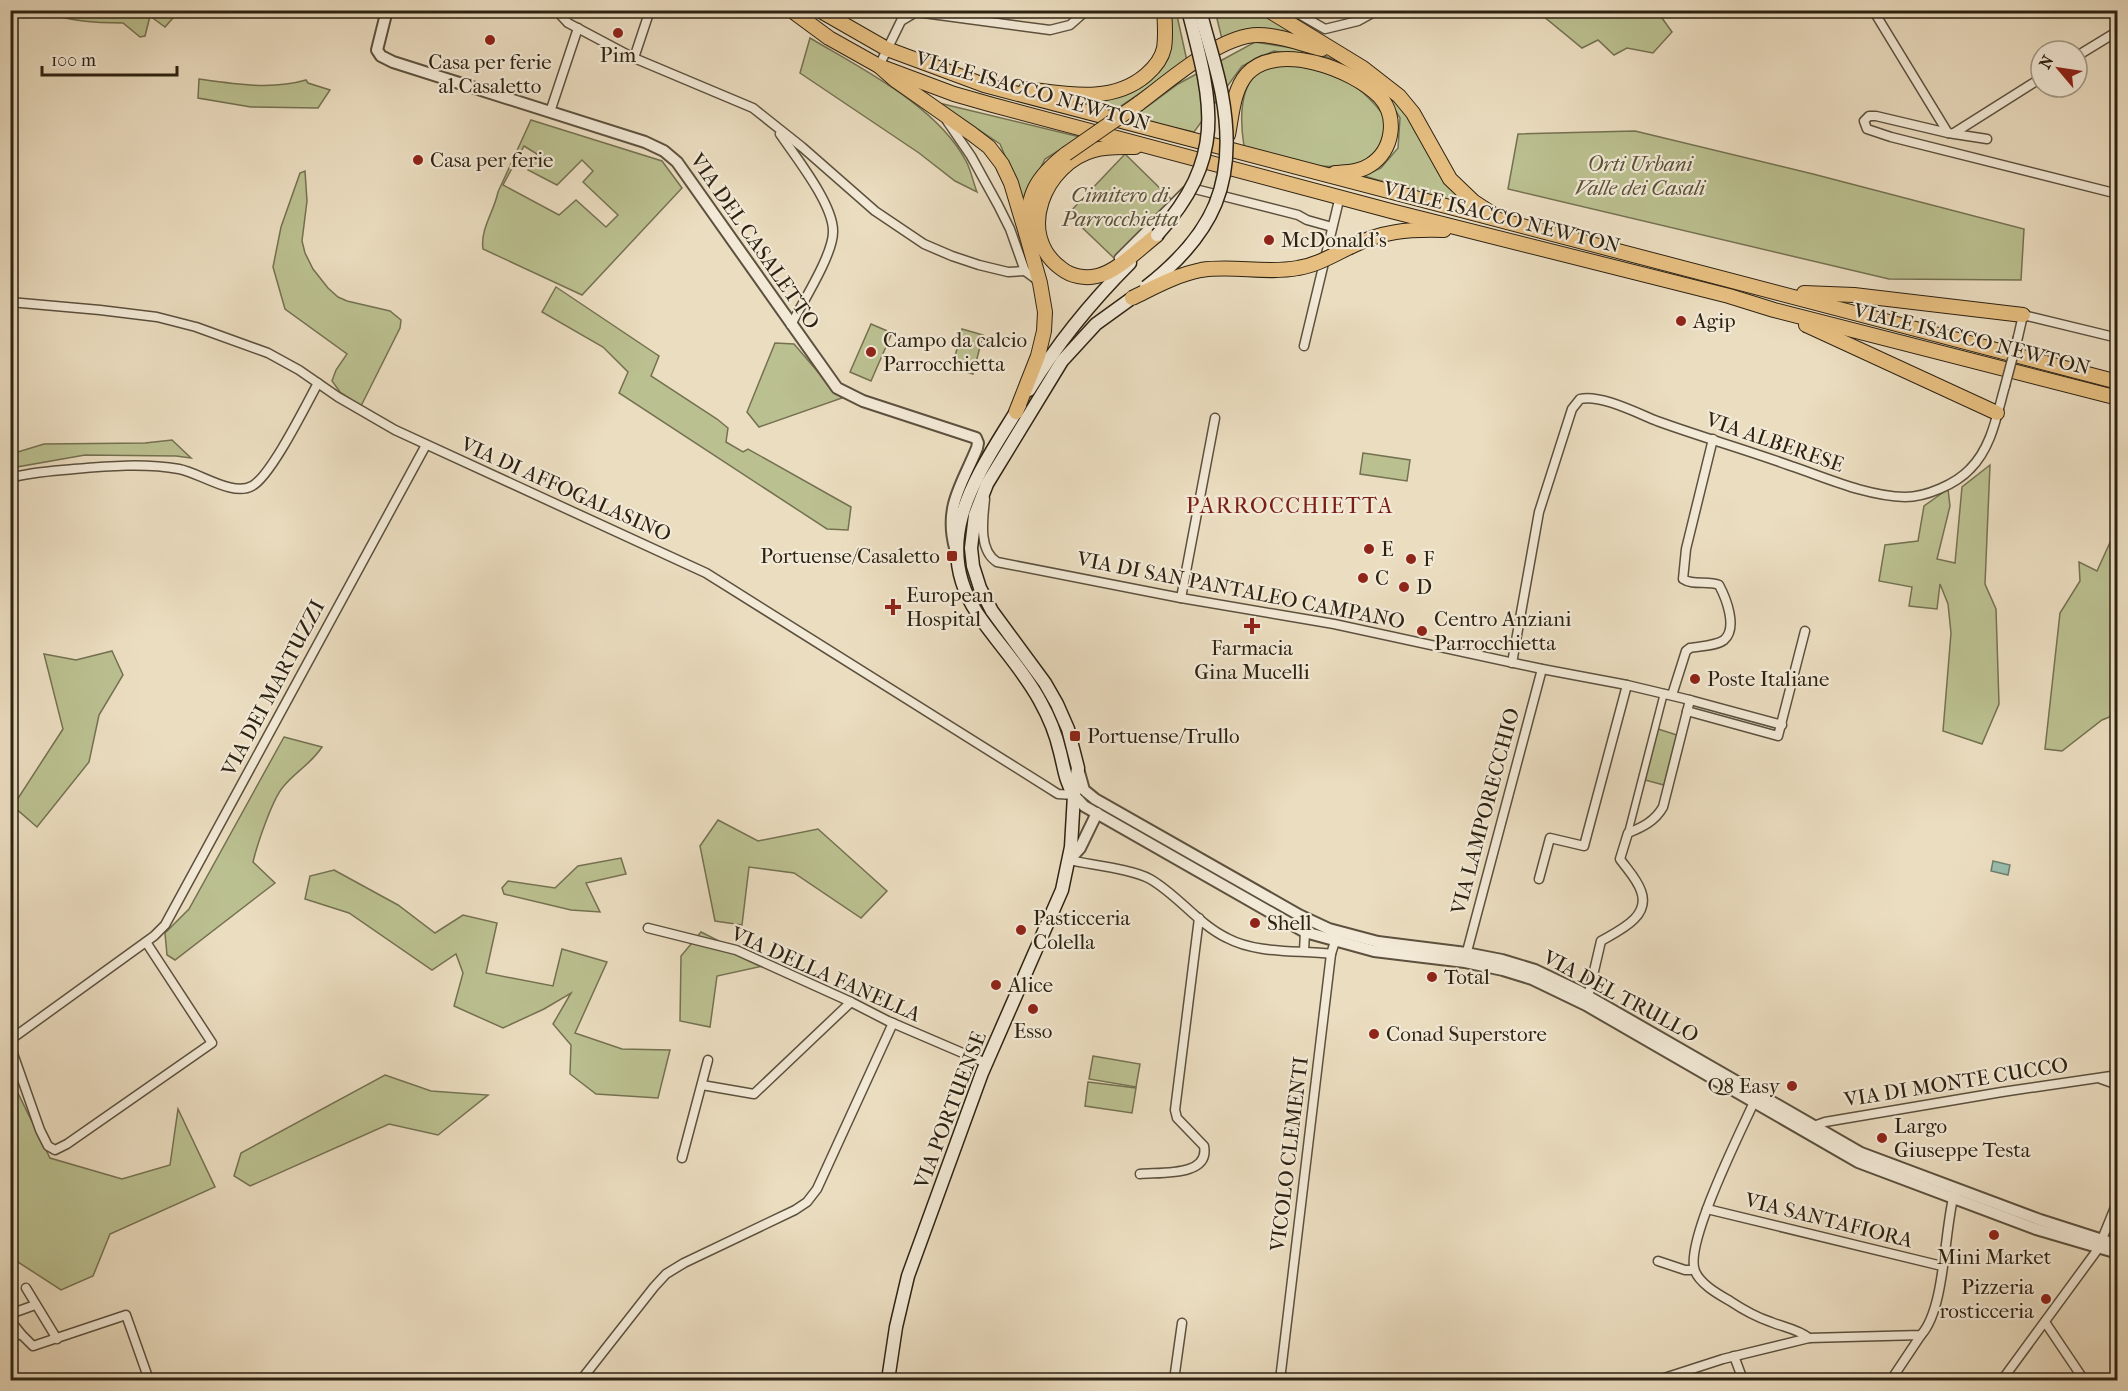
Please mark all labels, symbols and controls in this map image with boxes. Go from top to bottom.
marker: Pim [611,26,625,40]
marker: Casa per ferie al Casaletto [483,33,497,47]
scale bar [42,39,177,77]
north arrow [2029,39,2089,99]
place label: Pim [600,43,637,67]
street label: VIALE ISACCO NEWTON [912,46,1153,136]
text: 100 m [51,50,96,71]
place label: Casa per ferie al Casaletto [428,50,552,98]
text: N [2035,51,2058,72]
place label: Casa per ferie [430,148,553,172]
street label: VIA DEL CASALETTO [685,148,825,333]
park label: Orti Urbani Valle dei Casali [1575,152,1707,200]
marker: Casa per ferie [411,153,425,167]
street label: VIALE ISACCO NEWTON [1380,176,1623,258]
park label: Cimitero di Parrocchietta [1061,183,1178,231]
place label: McDonald's [1281,228,1387,252]
marker: McDonald's [1262,233,1276,247]
street label: VIALE ISACCO NEWTON [1850,298,2093,380]
place label: Agip [1692,309,1736,333]
marker: Agip [1674,314,1688,328]
place label: Campo da calcio Parrocchietta [883,328,1027,376]
marker: Campo da calcio Parrocchietta [864,345,878,359]
street label: VIA ALBERESE [1702,407,1847,477]
street label: VIA DI AFFOGALASINO [456,431,675,546]
district label: PARROCCHIETTA [1186,493,1394,519]
place label: E [1381,537,1394,561]
marker: E [1362,542,1376,556]
place label: Portuense/Casaletto [760,544,940,568]
street label: VIA DI SAN PANTALEO CAMPANO [1074,546,1407,634]
place label: F [1423,547,1434,571]
marker: Portuense/Casaletto [945,549,959,563]
marker: F [1404,552,1418,566]
place label: C [1375,566,1389,590]
marker: C [1356,571,1370,585]
place label: D [1416,575,1432,599]
marker: D [1397,580,1411,594]
place label: European Hospital [906,583,994,631]
street label: VIA DEI MARTUZZI [216,596,330,781]
marker: European Hospital [884,598,902,616]
place label: Centro Anziani Parrocchietta [1434,607,1571,655]
marker: Farmacia Gina Mucelli [1245,619,1259,633]
marker: Centro Anziani Parrocchietta [1415,624,1429,638]
place label: Farmacia Gina Mucelli [1194,636,1310,684]
place label: Poste Italiane [1707,667,1829,691]
marker: Poste Italiane [1688,672,1702,686]
street label: VIA LAMPORECCHIO [1446,705,1524,918]
place label: Portuense/Trullo [1087,724,1240,748]
marker: Portuense/Trullo [1068,729,1082,743]
place label: Pasticceria Colella [1033,906,1131,954]
place label: Shell [1267,911,1312,935]
marker: Shell [1248,916,1262,930]
street label: VIA DELLA FANELLA [727,921,925,1027]
marker: Pasticceria Colella [1014,923,1028,937]
street label: VIA DEL TRULLO [1538,944,1703,1047]
place label: Total [1444,965,1490,989]
marker: Total [1425,970,1439,984]
place label: Alice [1007,973,1053,997]
marker: Alice [989,978,1003,992]
marker: Esso [1026,1002,1040,1016]
place label: Esso [1014,1019,1052,1043]
place label: Conad Superstore [1386,1022,1547,1046]
marker: Conad Superstore [1367,1027,1381,1041]
street label: VIA PORTUENSE [909,1028,991,1193]
street label: VIA DI MONTE CUCCO [1841,1052,2070,1112]
street label: VICOLO CLEMENTI [1265,1055,1313,1254]
place label: Q8 Easy [1707,1074,1781,1098]
marker: Q8 Easy [1785,1079,1799,1093]
place label: Largo Giuseppe Testa [1894,1114,2031,1162]
marker: Largo Giuseppe Testa [1875,1131,1889,1145]
street label: VIA SANTAFIORA [1742,1187,1916,1253]
marker: Mini Market [1987,1228,2001,1242]
place label: Mini Market [1937,1245,2052,1269]
place label: Pizzeria rosticceria [1939,1275,2034,1323]
marker: Pizzeria rosticceria [2039,1292,2053,1306]

